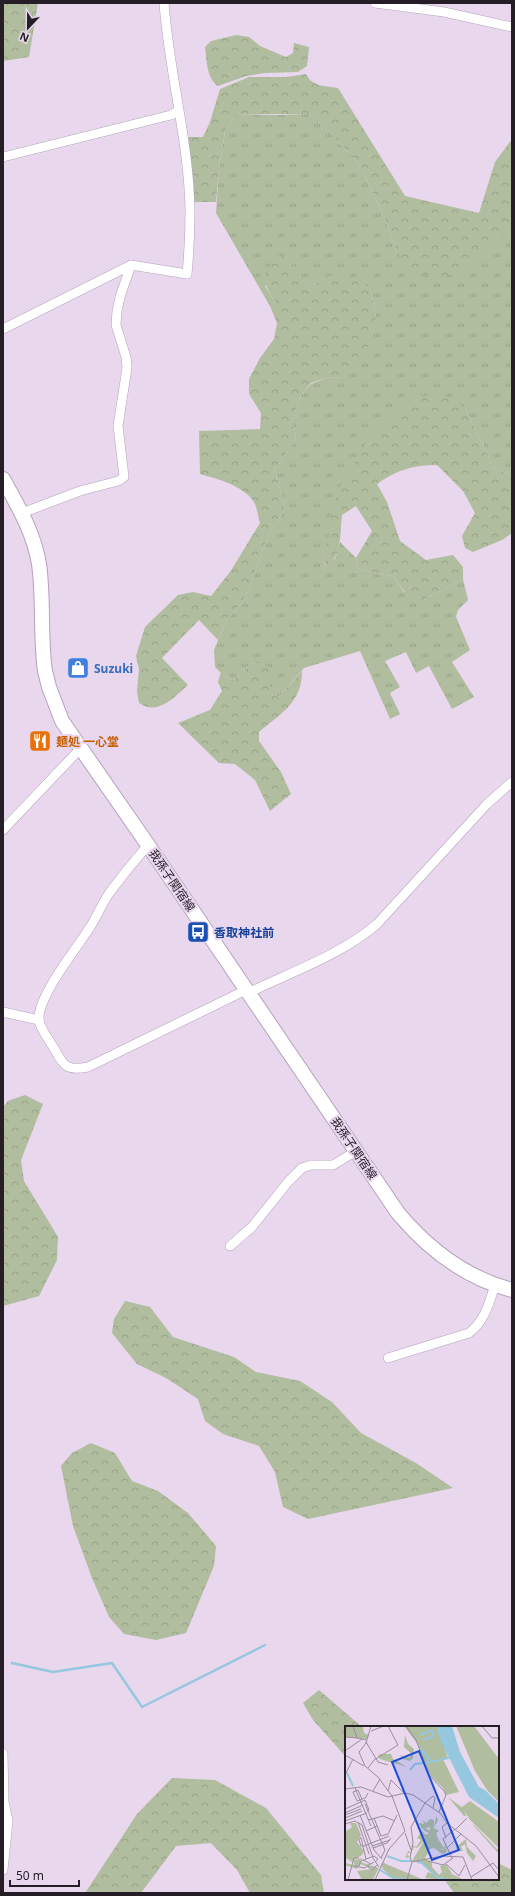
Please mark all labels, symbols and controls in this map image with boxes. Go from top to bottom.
north arrow [8,8,48,48]
text: N [17,29,31,46]
shop icon: Suzuki [65,655,91,681]
place label: Suzuki [94,660,133,677]
restaurant icon: 麺処 一心堂 [27,728,53,754]
place label: 麺処 一心堂 [56,733,119,750]
street label: 我孫子関宿線 [145,845,199,915]
bus stop icon: 香取神社前 [185,919,211,945]
place label: 香取神社前 [214,924,274,941]
street label: 我孫子関宿線 [327,1113,381,1183]
inset map [345,1726,499,1880]
scale bar [10,1862,79,1888]
text: 50 m [16,1867,44,1884]

